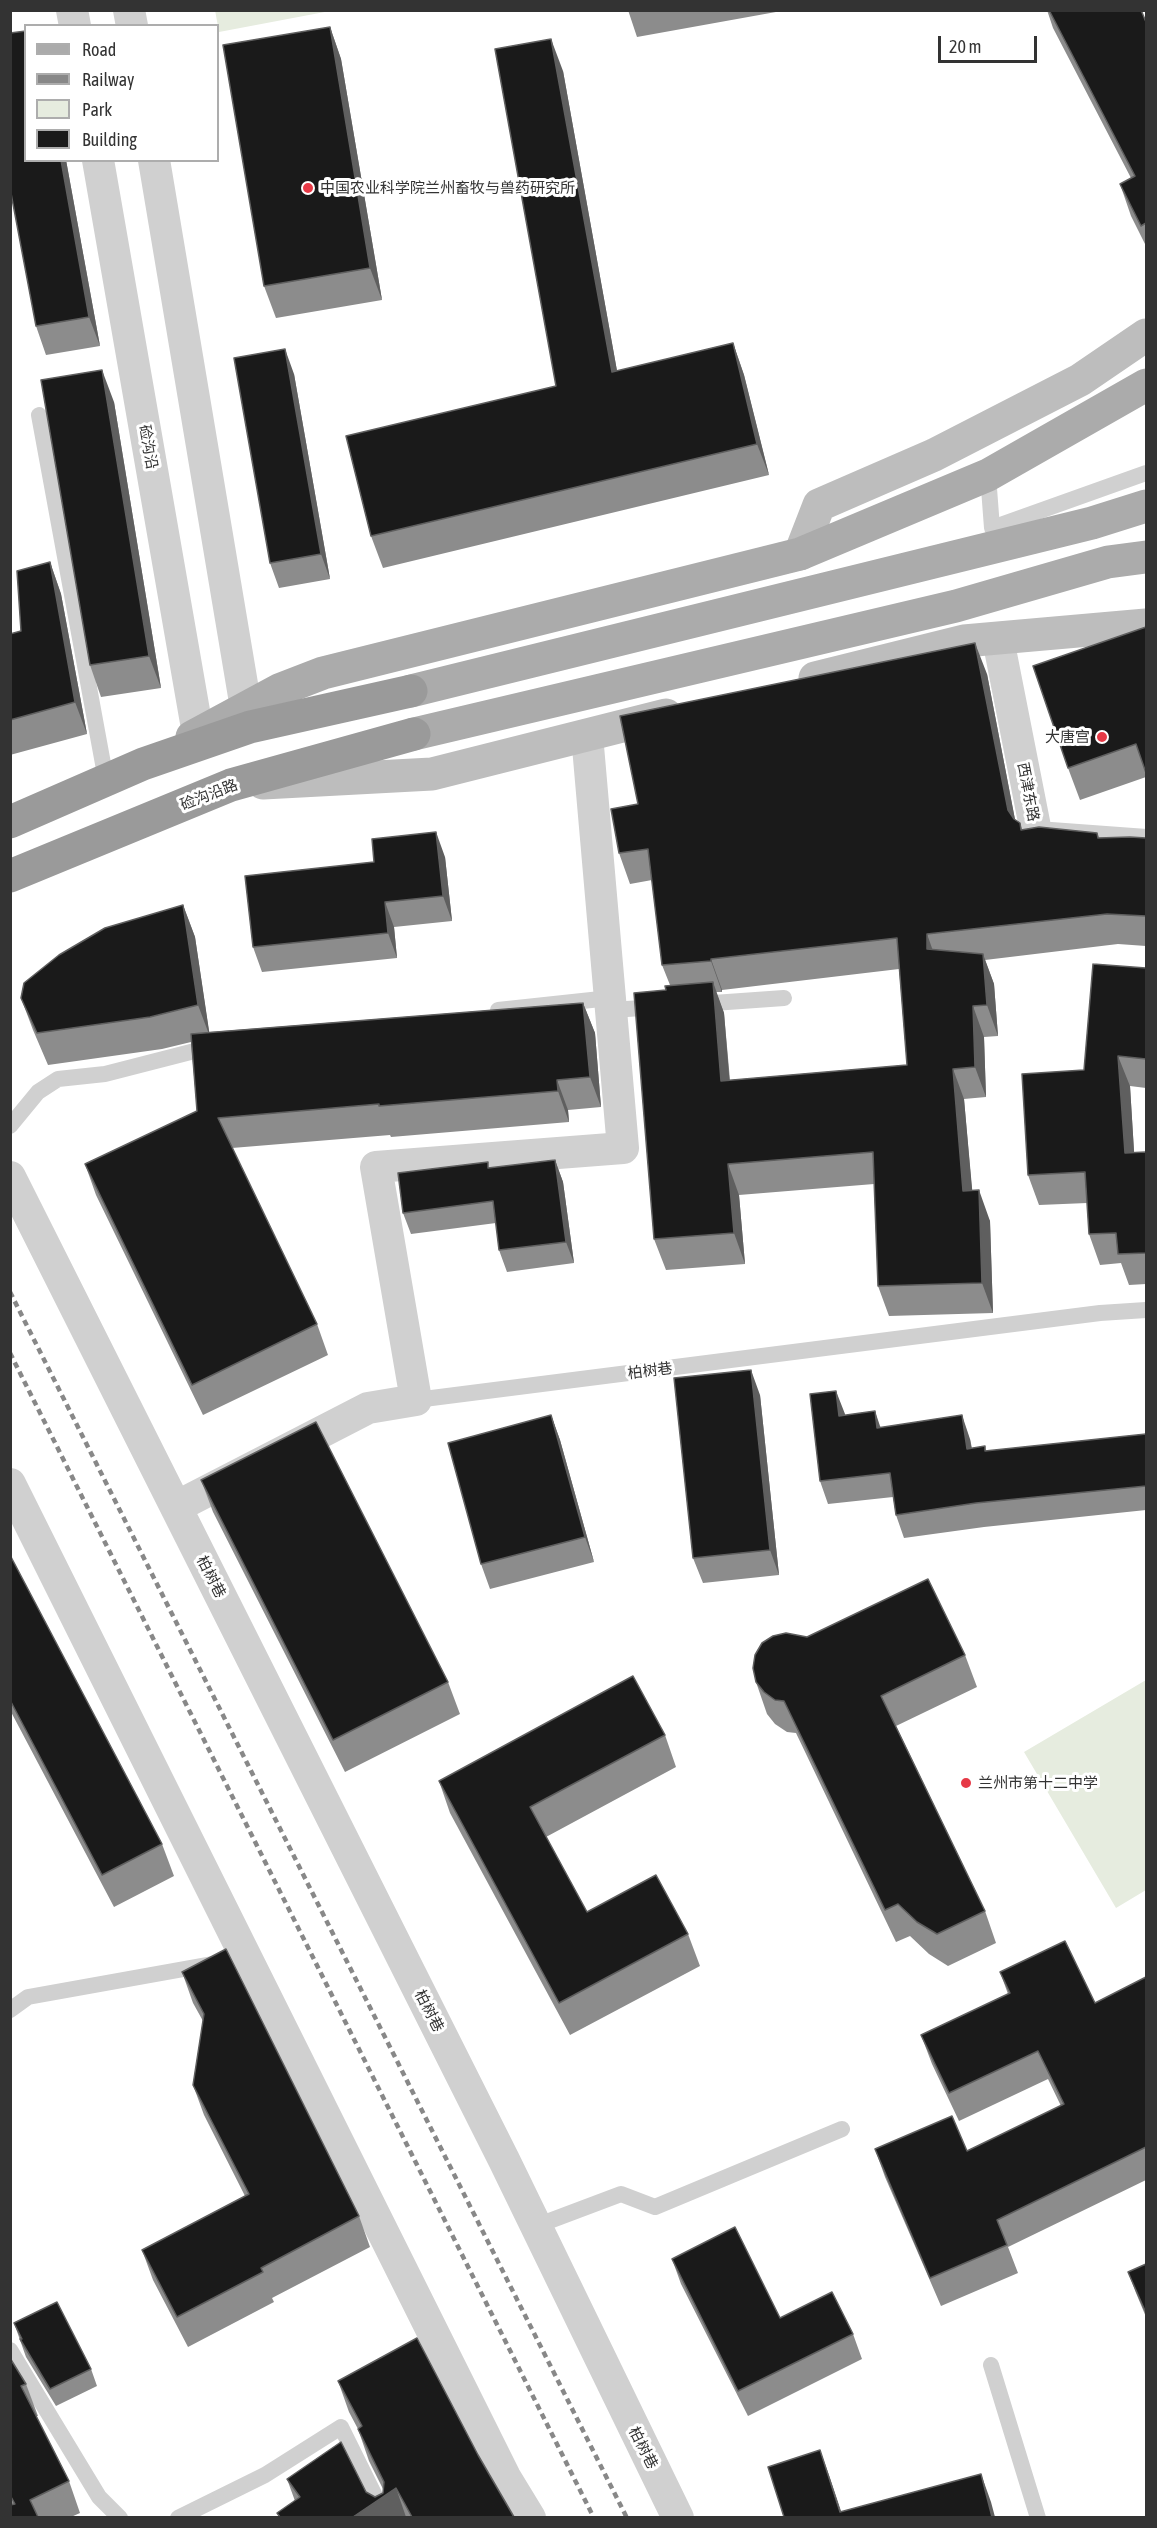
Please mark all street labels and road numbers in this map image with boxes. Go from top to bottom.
street label: 硷沟沿 [135,423,161,471]
street label: 西津东路 [1013,761,1043,823]
street label: 硷沟沿路 [178,776,240,814]
street label: 柏树巷 [627,1359,673,1383]
street label: 柏树巷 [193,1553,229,1601]
street label: 柏树巷 [411,1987,447,2035]
street label: 柏树巷 [625,2424,661,2472]

